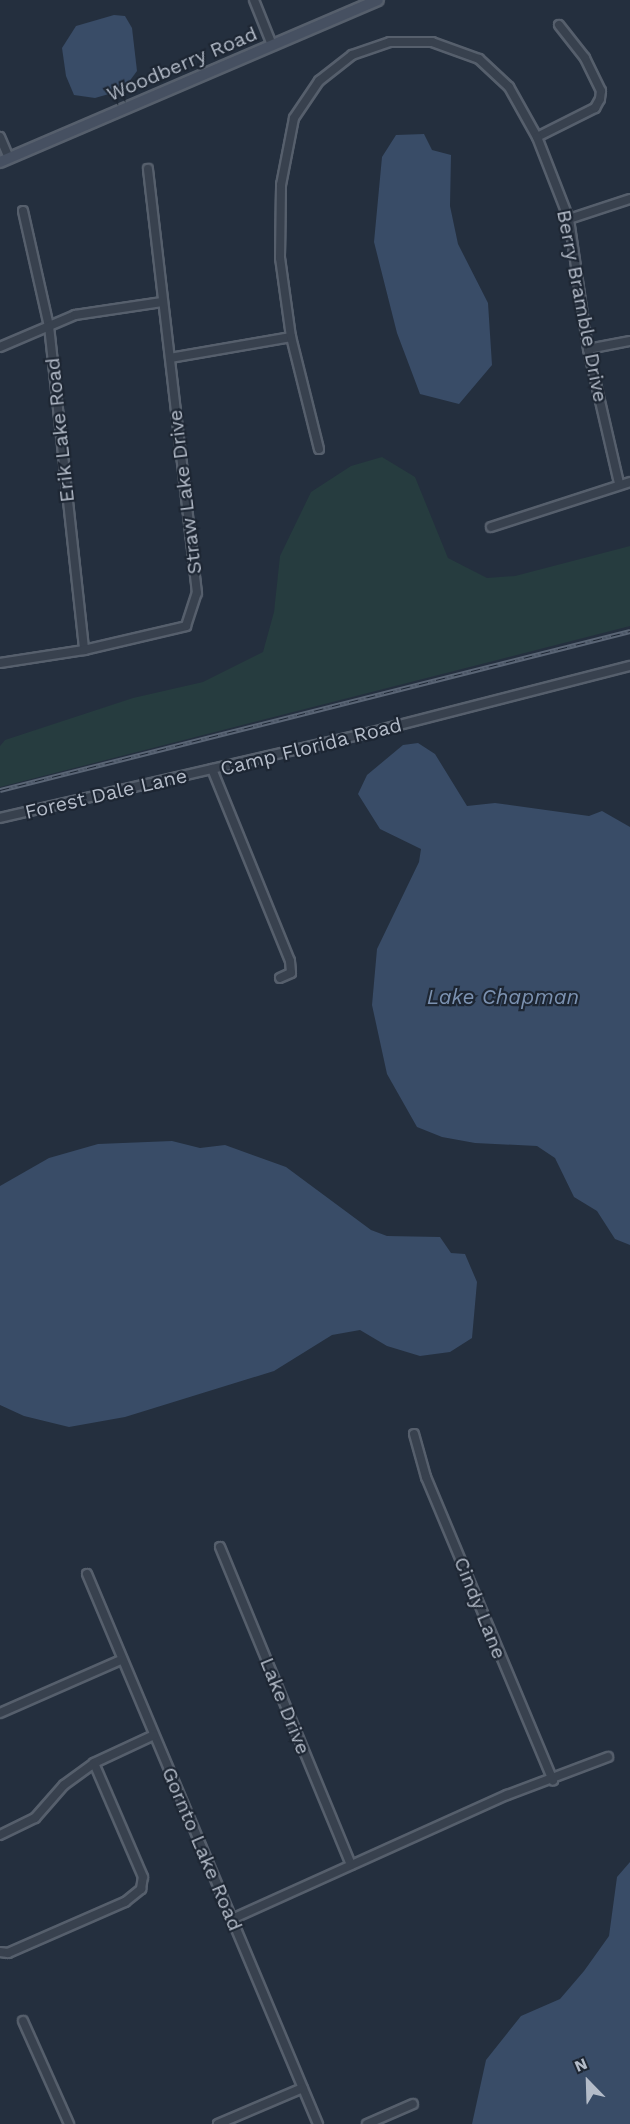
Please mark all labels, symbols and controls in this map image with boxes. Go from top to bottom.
street label: Woodberry Road [103,21,261,107]
street label: Berry Bramble Drive [552,207,612,405]
street label: Erik Lake Road [40,356,80,504]
street label: Straw Lake Drive [163,408,207,576]
street label: Camp Florida Road [217,713,405,781]
street label: Forest Dale Lane [23,764,189,824]
water label: Lake Chapman [427,984,579,1010]
street label: Cindy Lane [449,1553,511,1663]
street label: Lake Drive [255,1654,315,1758]
street label: Gornto Lake Road [157,1764,247,1934]
north arrow [558,2052,618,2112]
text: N [572,2054,590,2076]

